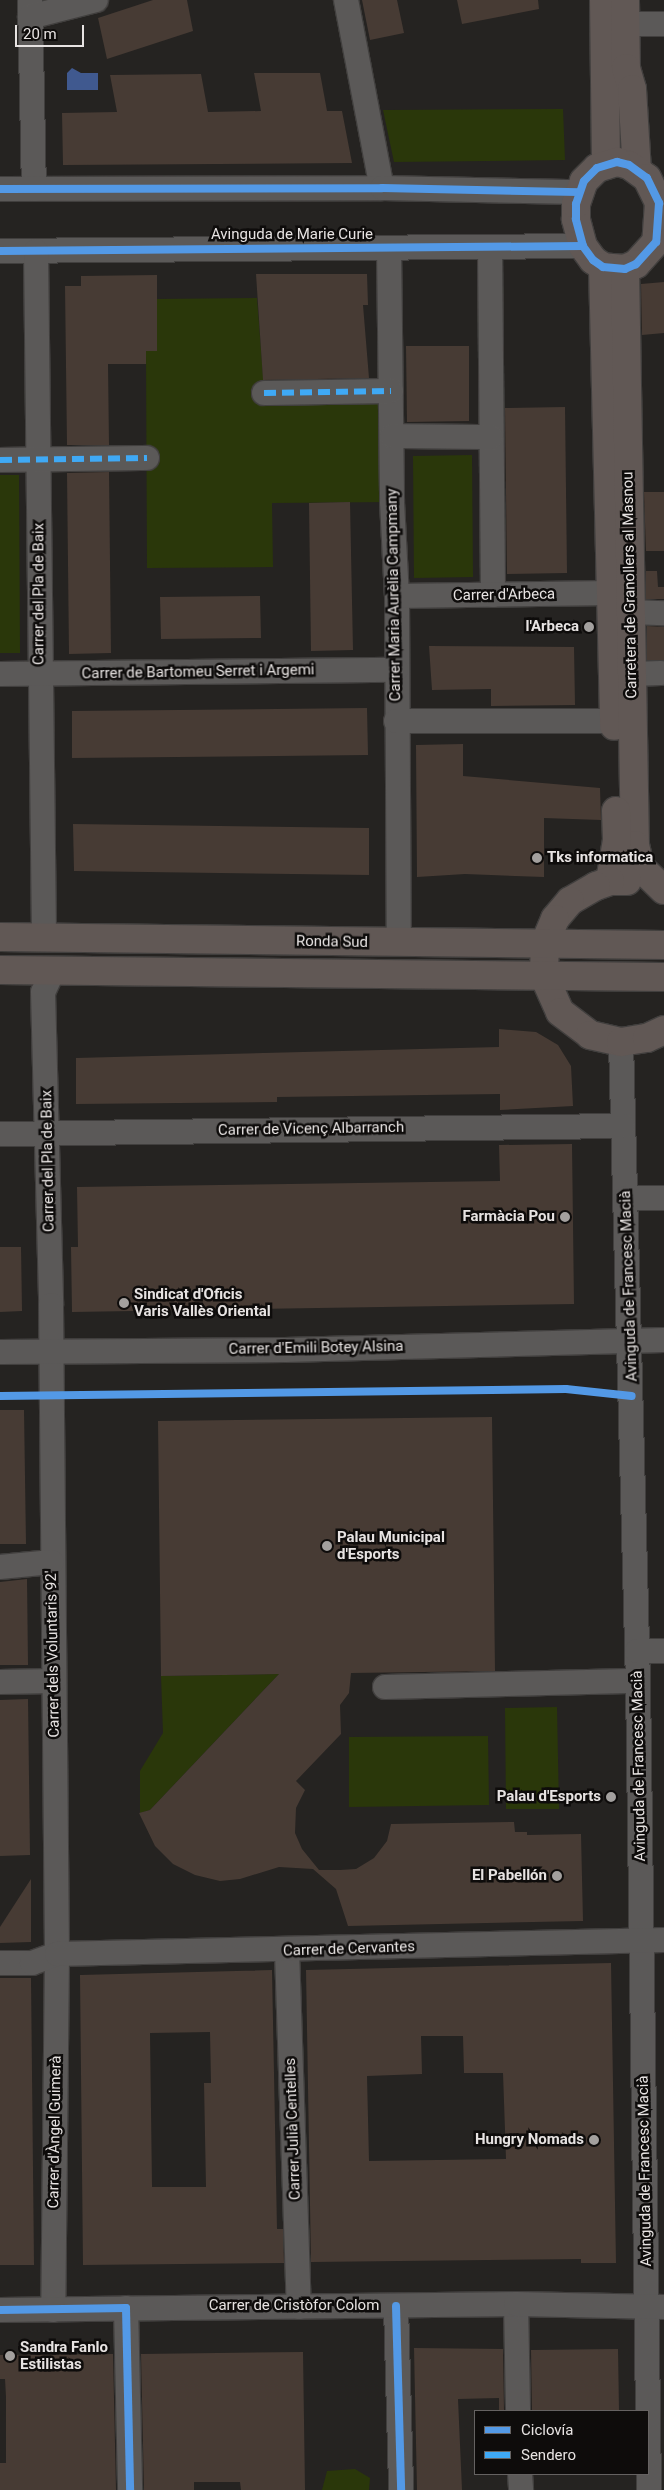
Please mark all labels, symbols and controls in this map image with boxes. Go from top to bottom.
scale bar [18,15,86,47]
text: 20 m [23,25,57,43]
street label: Avinguda de Marie Curie [211,226,373,244]
street label: Carretera de Granollers al Masnou [619,471,641,699]
street label: Carrer Maria Aurèlia Campmany [383,488,405,702]
street label: Carrer del Pla de Baix [30,523,48,665]
street label: Carrer d'Arbeca [453,585,555,605]
place label: l'Arbeca [526,618,579,636]
marker: l'Arbeca [583,621,595,633]
street label: Carrer de Bartomeu Serret i Argemi [81,661,315,683]
place label: Tks informatica [547,849,653,867]
marker: Tks informatica [531,852,543,864]
street label: Ronda Sud [296,932,368,952]
street label: Carrer del Pla de Baix [38,1090,58,1232]
street label: Carrer de Vicenç Albarranch [218,1118,404,1140]
street label: Avinguda de Francesc Macià [617,1190,641,1382]
place label: Farmàcia Pou [462,1208,555,1226]
marker: Farmàcia Pou [559,1211,571,1223]
place label: Sindicat d'Oficis Varis Vallès Oriental [134,1285,271,1320]
marker: Sindicat d'Oficis Varis Vallès Oriental [118,1297,130,1309]
street label: Carrer d'Emili Botey Alsina [228,1337,404,1359]
place label: Palau Municipal d'Esports [337,1528,445,1563]
marker: Palau Municipal d'Esports [321,1540,333,1552]
street label: Carrer dels Voluntaris 92' [43,1570,63,1738]
street label: Avinguda de Francesc Macià [628,1670,650,1862]
place label: Palau d'Esports [497,1788,601,1806]
marker: Palau d'Esports [605,1791,617,1803]
place label: El Pabellón [472,1867,547,1885]
marker: El Pabellón [551,1870,563,1882]
street label: Carrer de Cervantes [283,1938,415,1960]
street label: Carrer d'Àngel Guimerà [45,2055,65,2209]
street label: Carrer Julià Centelles [282,2058,304,2200]
street label: Avinguda de Francesc Macià [634,2075,656,2267]
place label: Hungry Nomads [475,2131,584,2149]
marker: Hungry Nomads [588,2134,600,2146]
street label: Carrer de Cristòfor Colom [209,2297,379,2315]
place label: Sandra Fanlo Estilistas [20,2338,108,2373]
marker: Sandra Fanlo Estilistas [4,2350,16,2362]
legend [474,2410,649,2475]
text: Ciclovía [521,2421,574,2439]
text: Sendero [521,2446,576,2464]

